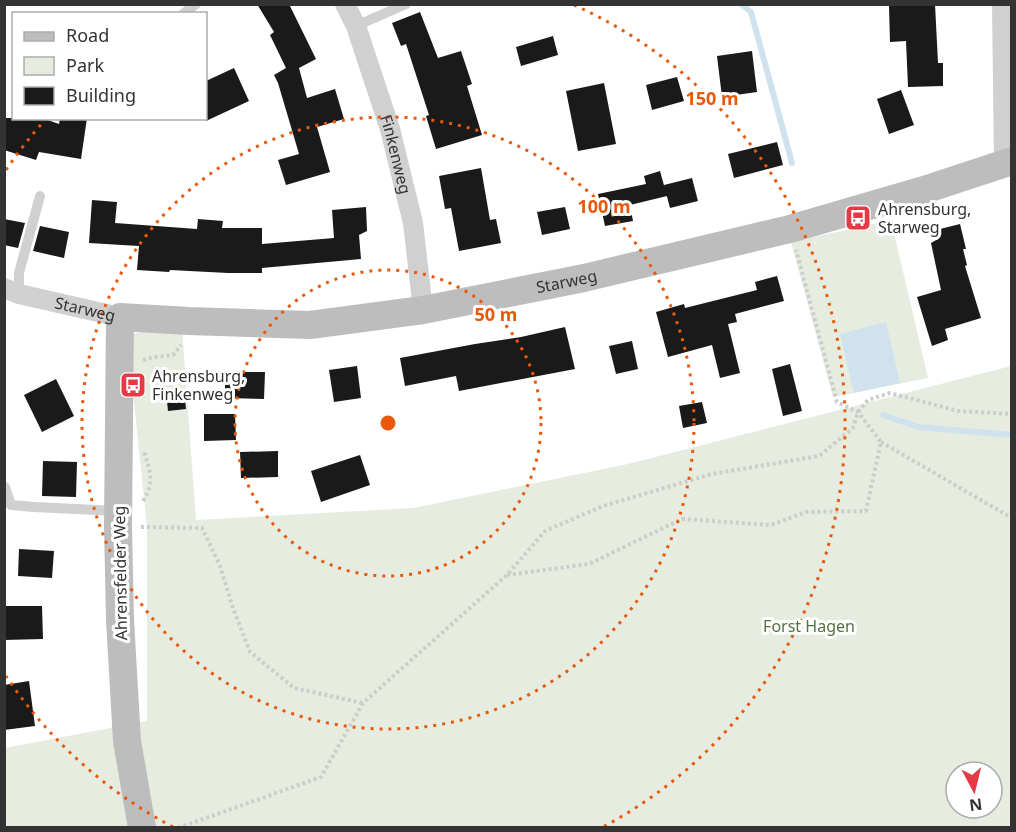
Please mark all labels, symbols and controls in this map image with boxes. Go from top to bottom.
legend [12,12,207,120]
text: Road [66,23,109,47]
text: Park [66,53,104,77]
text: Building [66,83,136,107]
text: 150 m [685,86,739,110]
street label: Finkenweg [375,112,417,196]
text: 100 m [577,194,631,218]
place label: Ahrensburg, Starweg [878,198,971,238]
bus stop icon: Ahrensburg, Starweg [843,203,873,233]
street label: Starweg [534,264,599,298]
street label: Starweg [53,291,118,327]
text: 50 m [475,302,517,326]
place label: Ahrensburg, Finkenweg [152,365,245,405]
bus stop icon: Ahrensburg, Finkenweg [118,370,148,400]
centre of rings [378,413,398,433]
street label: Ahrensfelder Weg [108,505,132,641]
park label: Forst Hagen [763,615,855,637]
north arrow [944,760,1004,820]
text: N [968,793,984,817]

